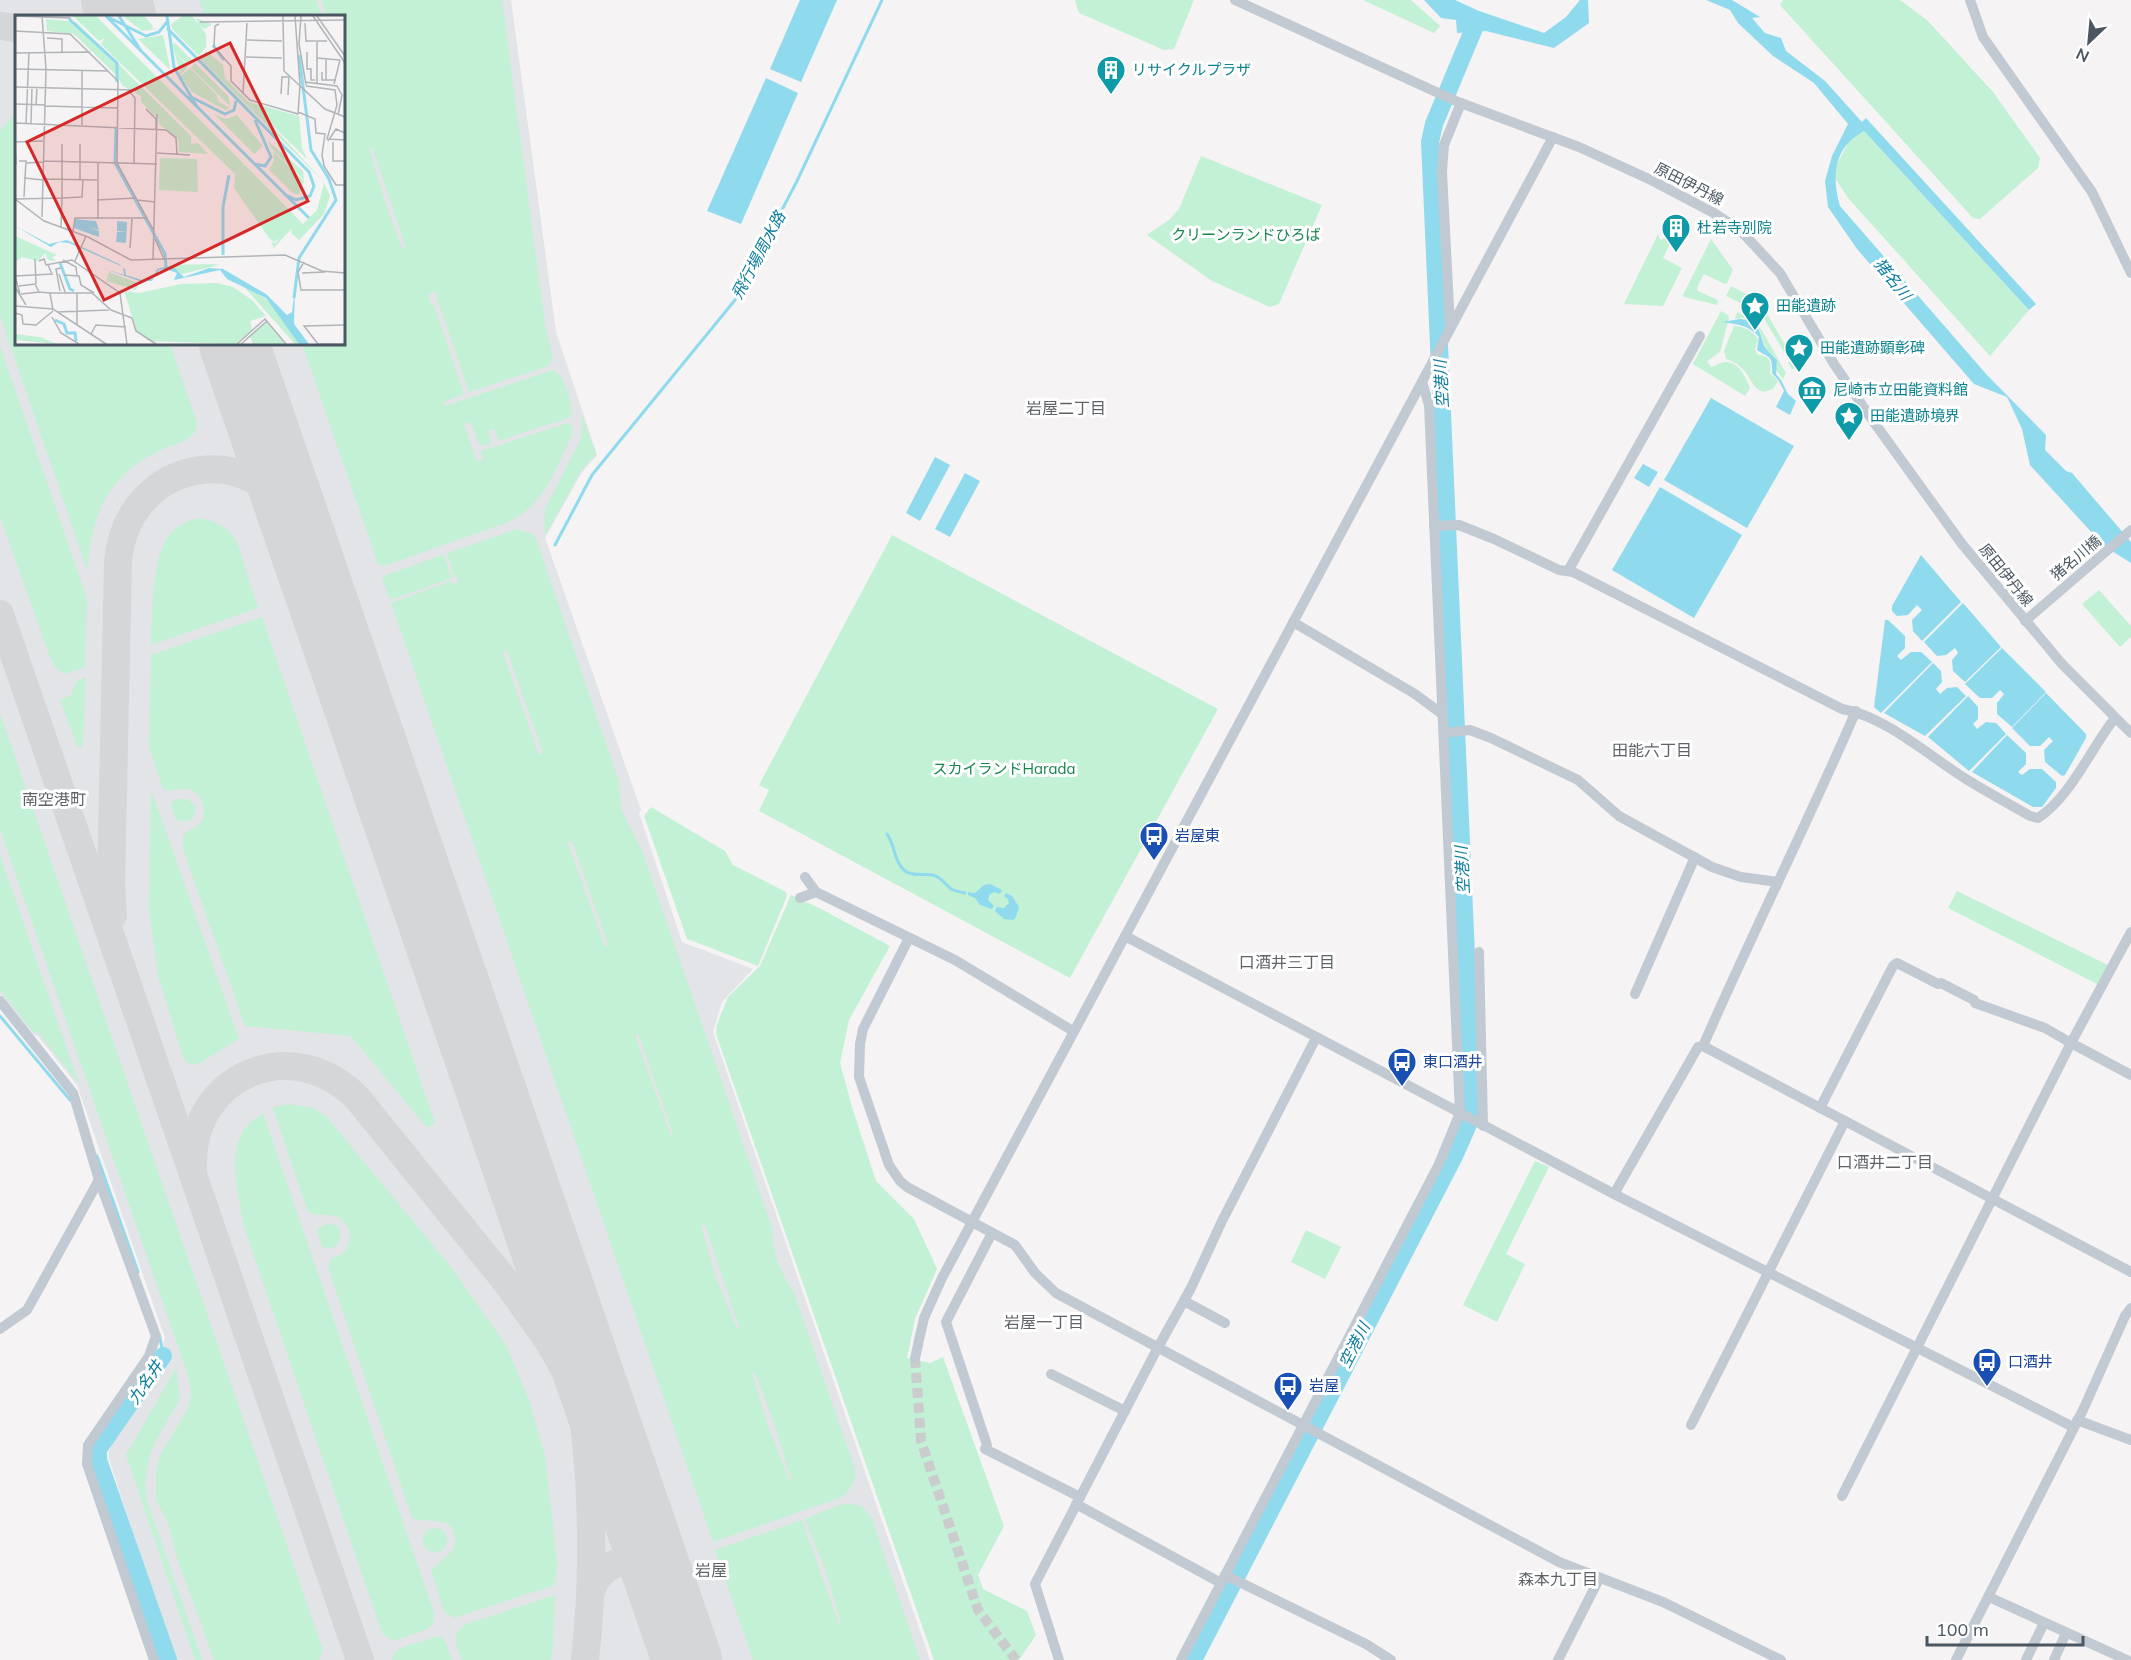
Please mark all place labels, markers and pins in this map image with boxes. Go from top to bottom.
building icon: リサイクルプラザ [1095,54,1127,96]
place label: リサイクルプラザ [1132,60,1251,79]
building icon: 杜若寺別院 [1660,212,1692,254]
place label: 杜若寺別院 [1697,218,1772,237]
place icon: 田能遺跡 [1739,290,1771,332]
place label: 田能遺跡 [1776,296,1836,315]
place icon: 田能遺跡顕彰碑 [1783,332,1815,374]
place label: 田能遺跡顕彰碑 [1820,338,1925,357]
museum icon: 尼崎市立田能資料館 [1796,374,1828,416]
place label: 尼崎市立田能資料館 [1833,380,1968,399]
place icon: 田能遺跡境界 [1833,400,1865,442]
place label: 田能遺跡境界 [1870,406,1960,425]
bus stop icon: 岩屋東 [1138,820,1170,862]
place label: 岩屋東 [1175,826,1220,845]
bus stop icon: 東口酒井 [1386,1046,1418,1088]
place label: 東口酒井 [1423,1052,1483,1071]
bus stop icon: 口酒井 [1971,1346,2003,1388]
place label: 口酒井 [2008,1352,2053,1371]
bus stop icon: 岩屋 [1272,1370,1304,1412]
place label: 岩屋 [1309,1376,1339,1395]

